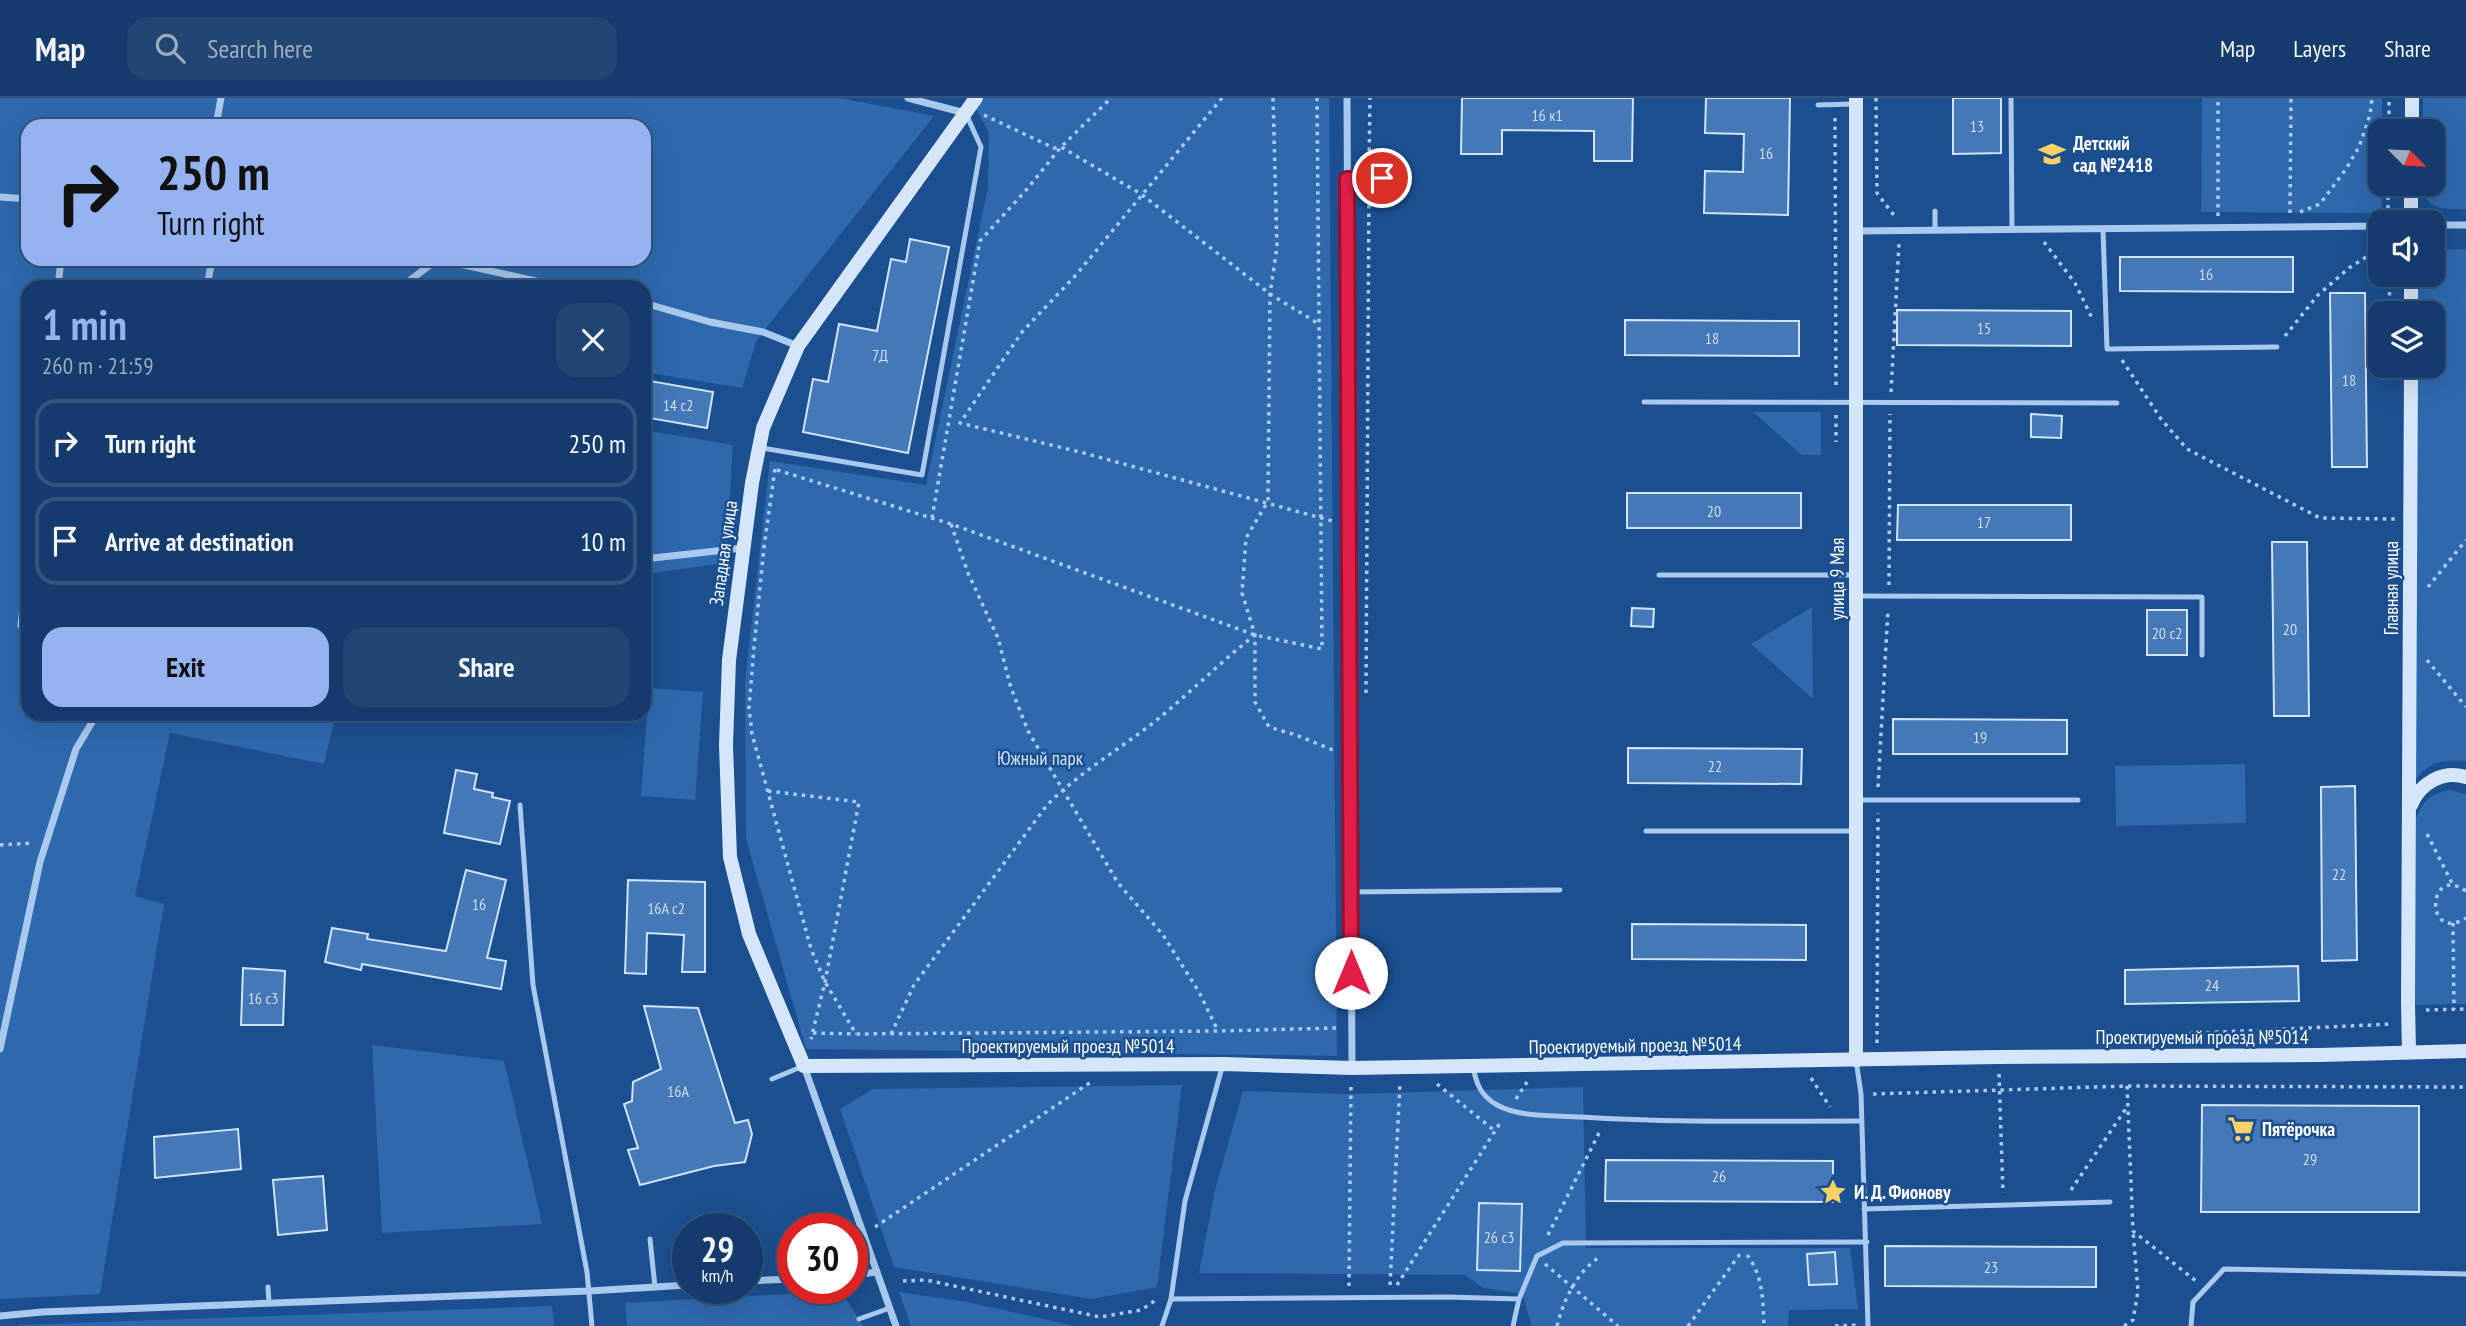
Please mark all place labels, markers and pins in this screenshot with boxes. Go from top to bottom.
place label: Детский сад №2418 [2073,131,2153,177]
school or university icon: Детский сад №2418 [2037,139,2067,169]
pin [1352,148,1412,208]
supermarket icon: Пятёрочка [2226,1114,2256,1144]
place label: Пятёрочка [2262,1117,2335,1141]
place icon: И. Д. Фионову [1818,1177,1848,1207]
place label: И. Д. Фионову [1854,1180,1951,1204]

